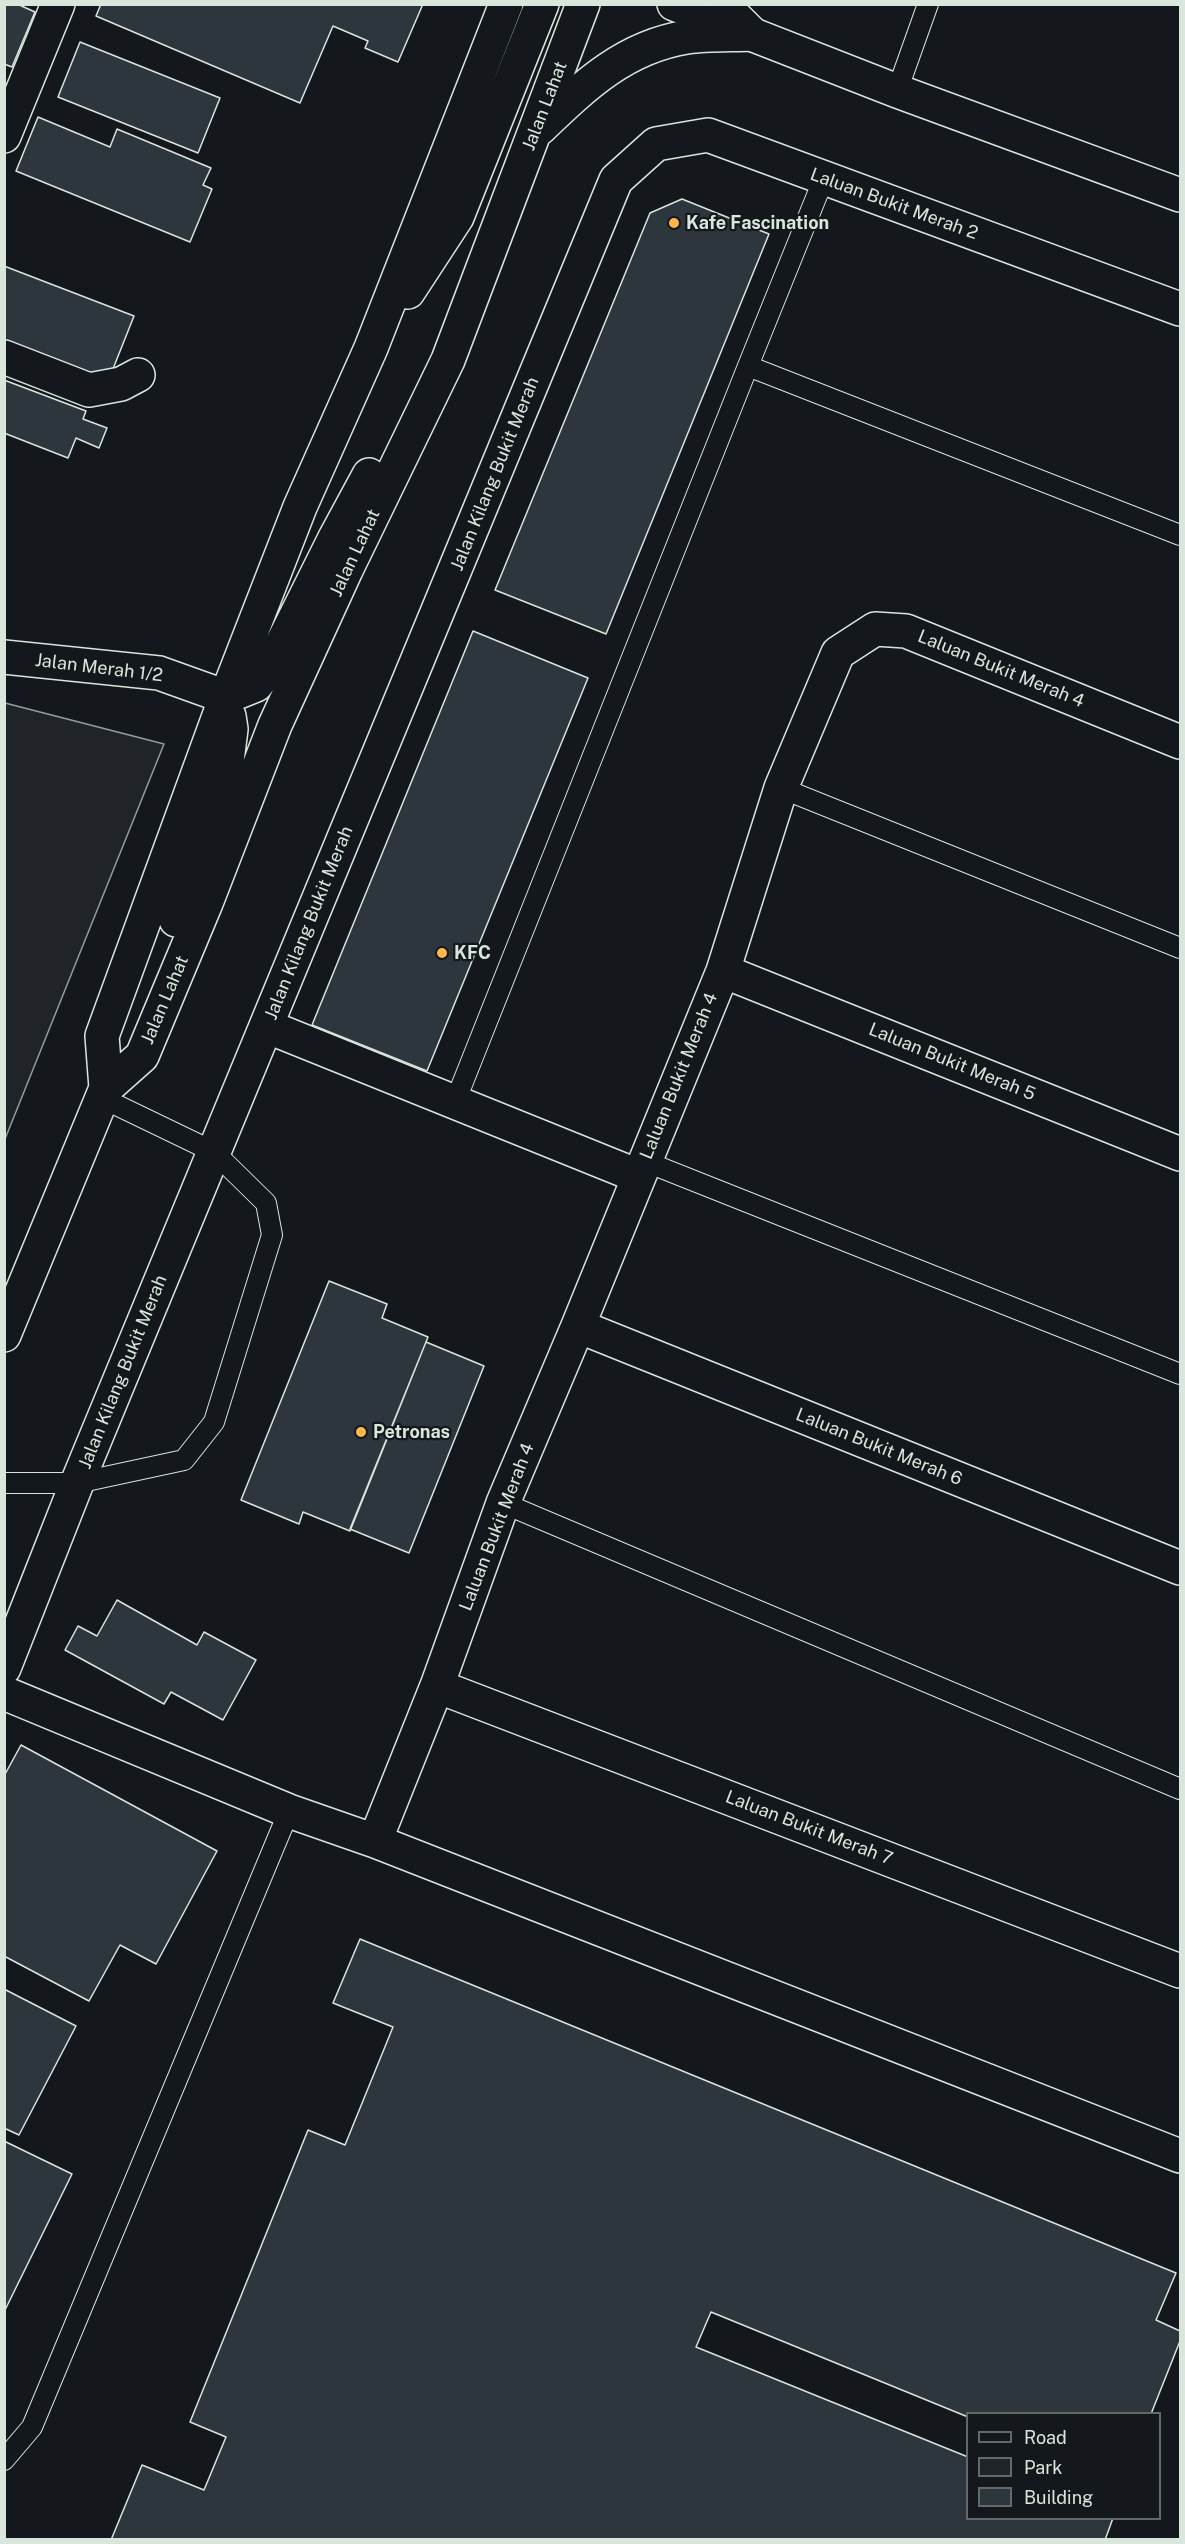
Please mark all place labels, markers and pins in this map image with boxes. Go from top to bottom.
place label: Kafe Fascination [686,212,829,234]
marker: Kafe Fascination [667,216,681,230]
place label: KFC [454,942,491,964]
marker: KFC [435,946,449,960]
place label: Petronas [373,1421,450,1443]
marker: Petronas [354,1425,368,1439]

